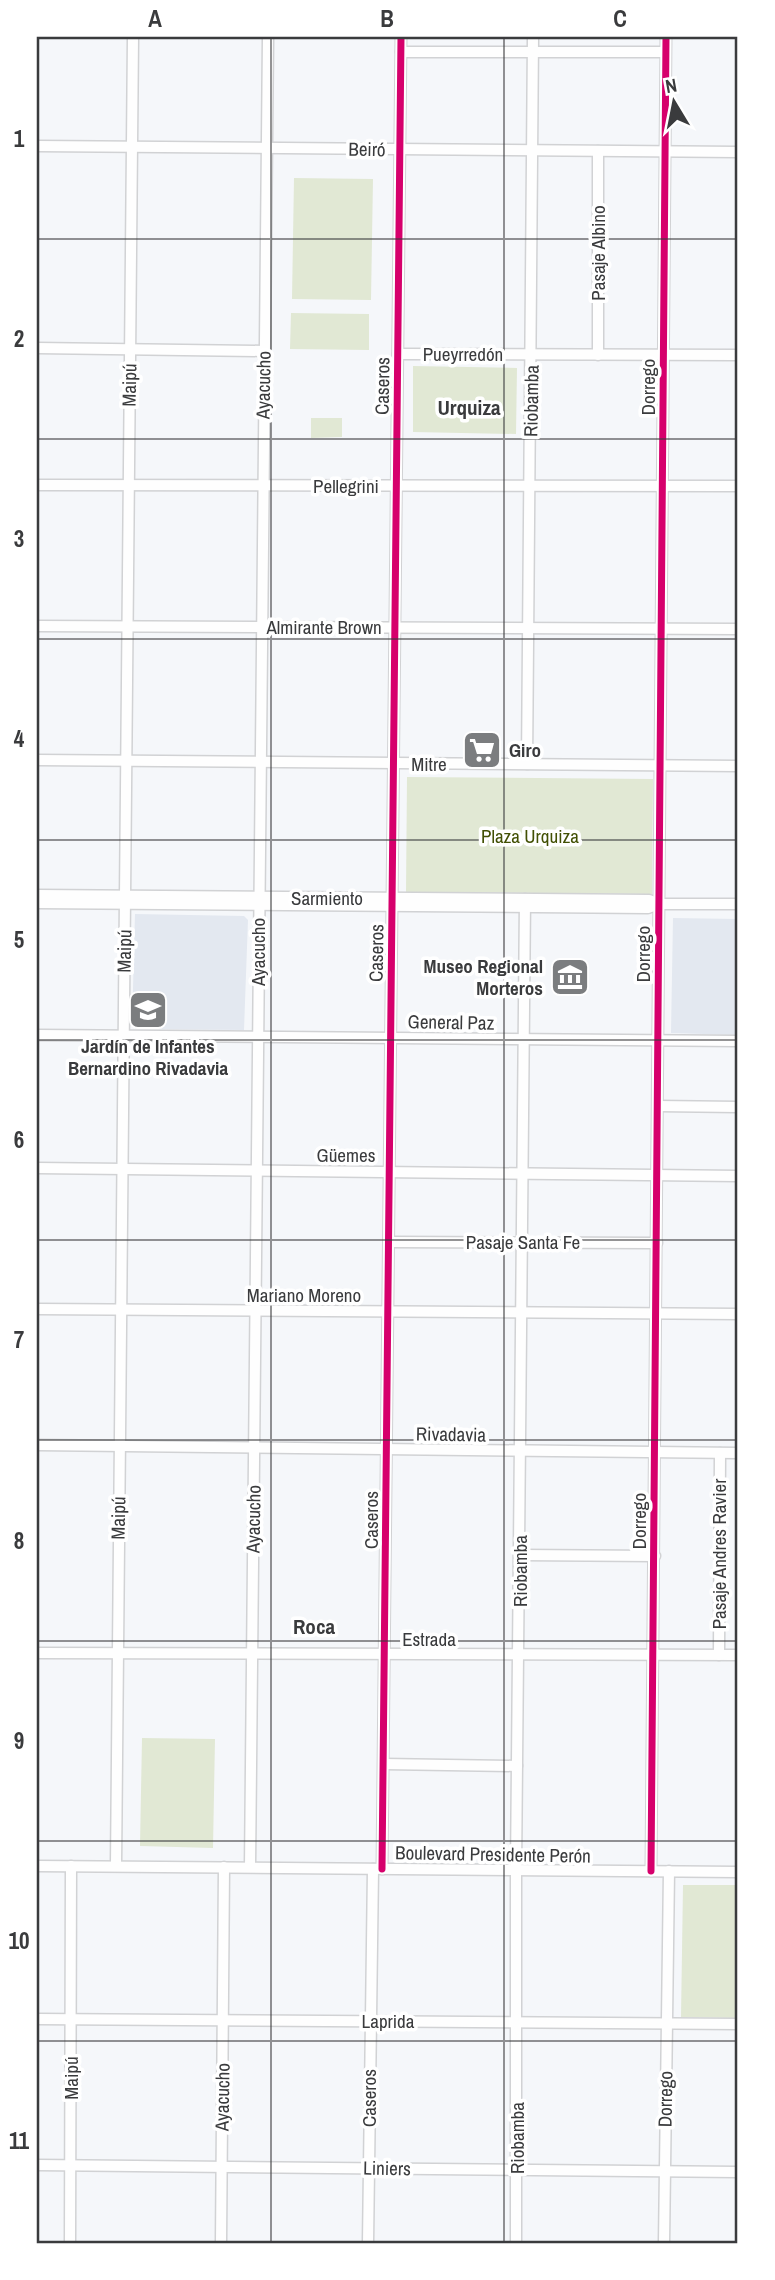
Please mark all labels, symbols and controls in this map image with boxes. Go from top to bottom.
text: A [148,3,162,34]
text: B [380,3,394,34]
text: C [613,3,627,34]
north arrow [638,66,708,136]
text: N [663,71,679,99]
text: 1 [14,123,25,154]
street label: Beiró [348,136,386,162]
street label: Pasaje Albino [585,205,611,301]
text: 2 [14,323,24,354]
street label: Pueyrredón [423,341,503,367]
street label: Ayacucho [249,351,277,420]
street label: Caseros [368,357,396,415]
street label: Dorrego [635,359,661,415]
street label: Maipú [116,363,142,407]
street label: Riobamba [517,365,545,437]
district label: Urquiza [437,393,501,422]
street label: Pellegrini [313,473,379,499]
text: 3 [14,523,24,554]
street label: Almirante Brown [265,614,382,640]
text: 4 [14,723,25,754]
supermarket icon: Giro [461,729,503,771]
place label: Giro [509,737,541,763]
street label: Mitre [411,751,447,777]
park label: Plaza Urquiza [481,823,579,849]
street label: Sarmiento [291,885,363,911]
street label: Ayacucho [245,918,271,987]
text: 5 [14,924,24,955]
street label: Caseros [362,924,390,982]
street label: Dorrego [630,926,656,982]
street label: Maipú [111,929,137,973]
place label: Museo Regional Morteros [424,953,543,1001]
museum icon: Museo Regional Morteros [549,956,591,998]
school or university icon: Jardín de Infantes Bernardino Rivadavia [127,989,169,1031]
street label: General Paz [407,1008,495,1036]
place label: Jardín de Infantes Bernardino Rivadavia [68,1033,228,1081]
text: 6 [14,1124,24,1155]
street label: Güemes [317,1142,376,1168]
street label: Pasaje Santa Fe [466,1229,580,1255]
street label: Mariano Moreno [247,1282,361,1308]
text: 7 [14,1324,24,1355]
street label: Rivadavia [416,1420,487,1448]
street label: Pasaje Andres Ravier [706,1478,732,1629]
street label: Ayacucho [239,1485,267,1554]
street label: Caseros [358,1491,384,1549]
street label: Dorrego [626,1493,652,1549]
street label: Maipú [105,1496,131,1540]
text: 8 [14,1525,24,1556]
street label: Riobamba [507,1535,533,1607]
district label: Roca [293,1612,335,1641]
street label: Estrada [402,1626,456,1652]
text: 9 [14,1725,24,1756]
street label: Boulevard Presidente Perón [395,1839,591,1869]
text: 10 [9,1925,29,1956]
street label: Laprida [362,2008,415,2034]
street label: Maipú [58,2056,84,2100]
street label: Ayacucho [208,2063,236,2132]
street label: Caseros [356,2069,382,2127]
street label: Dorrego [652,2071,678,2127]
street label: Riobamba [504,2102,530,2174]
text: 11 [9,2125,29,2156]
street label: Liniers [363,2155,411,2181]

